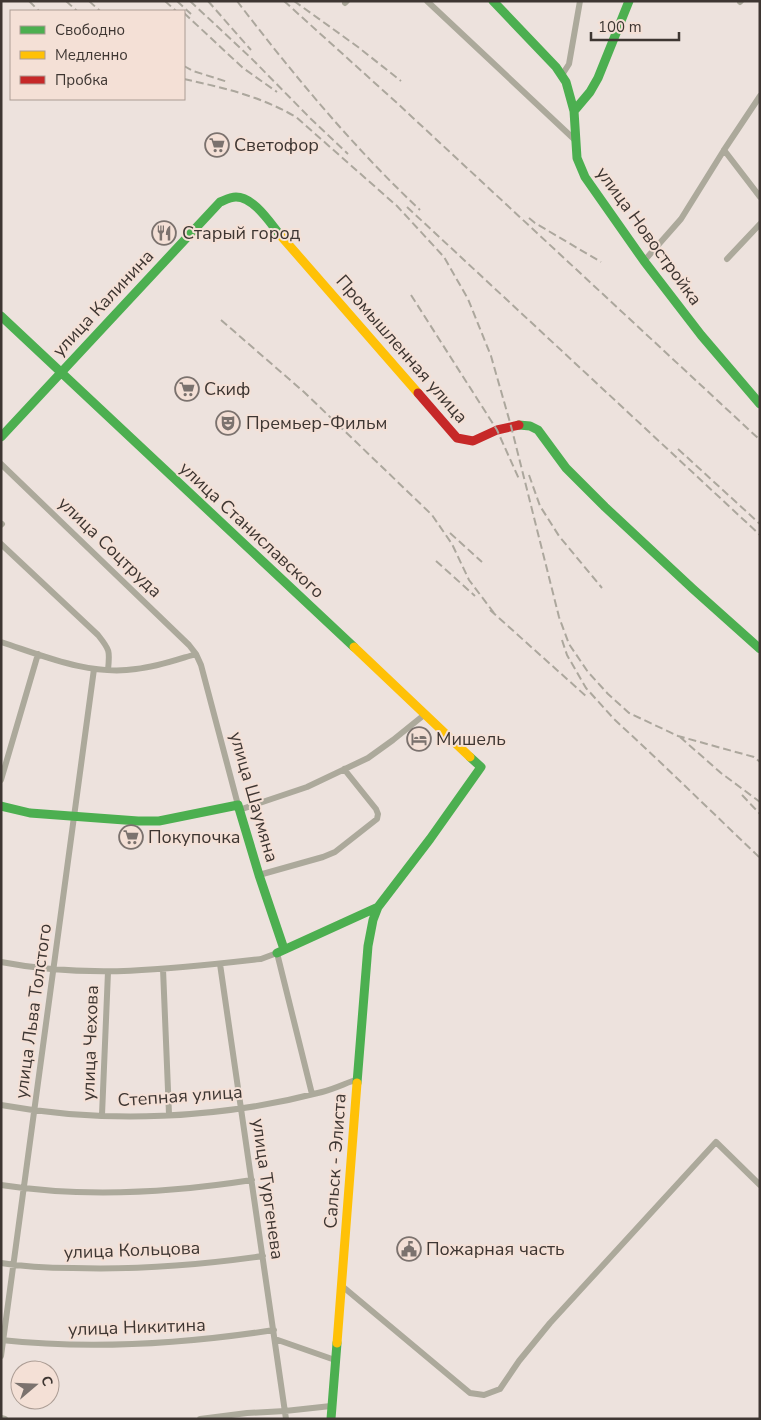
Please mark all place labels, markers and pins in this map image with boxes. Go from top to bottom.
supermarket icon: Светофор [204,132,230,158]
place label: Светофор [234,133,319,157]
restaurant icon: Старый город [151,220,177,246]
place label: Старый город [182,221,301,245]
supermarket icon: Скиф [174,376,200,402]
place label: Скиф [204,377,250,401]
theatre icon: Премьер-Фильм [215,410,241,436]
place label: Премьер-Фильм [246,411,387,435]
hotel icon: Мишель [406,726,432,752]
place label: Мишель [436,727,506,751]
supermarket icon: Покупочка [118,824,144,850]
place label: Покупочка [148,825,241,849]
public building icon: Пожарная часть [396,1236,422,1262]
place label: Пожарная часть [426,1237,565,1261]

